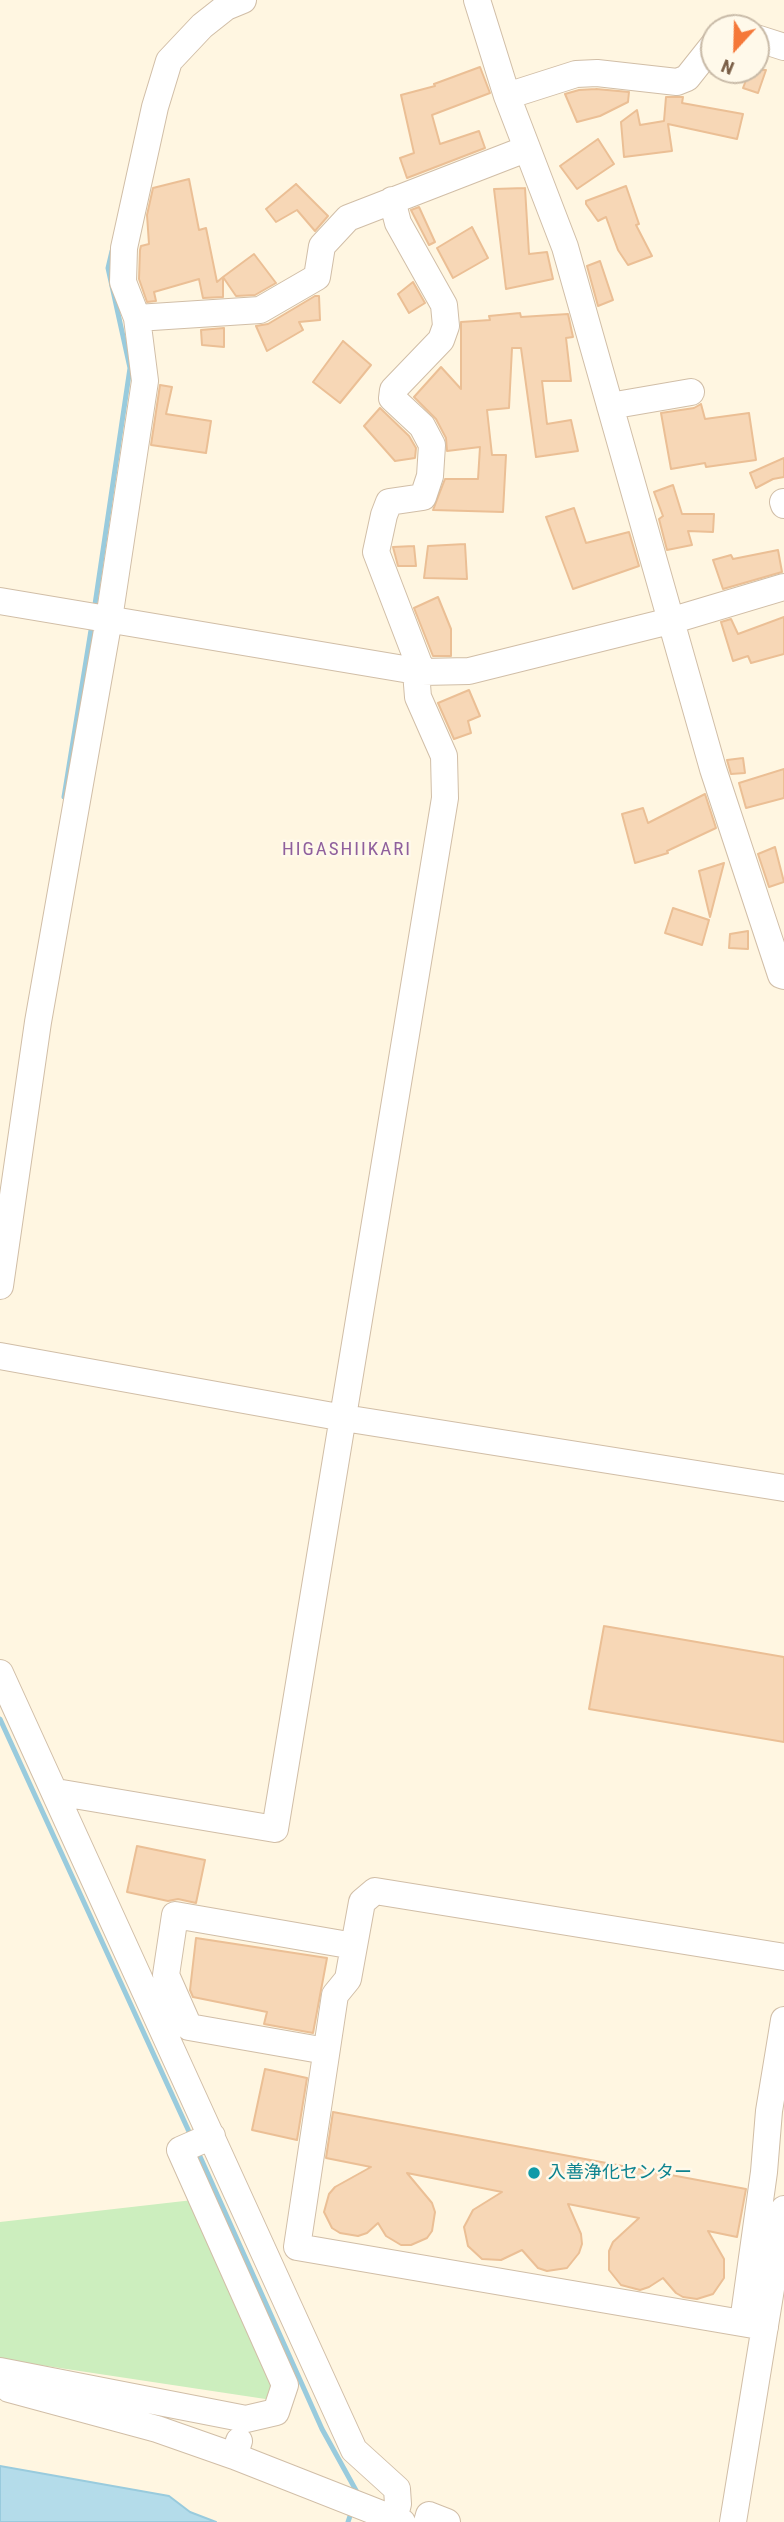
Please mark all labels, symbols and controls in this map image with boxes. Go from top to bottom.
north arrow [700,14,770,84]
text: N [718,54,737,80]
district label: HIGASHIIKARI [283,839,411,861]
place label: 入善浄化センター [548,2162,692,2184]
marker: 入善浄化センター [526,2165,542,2181]

